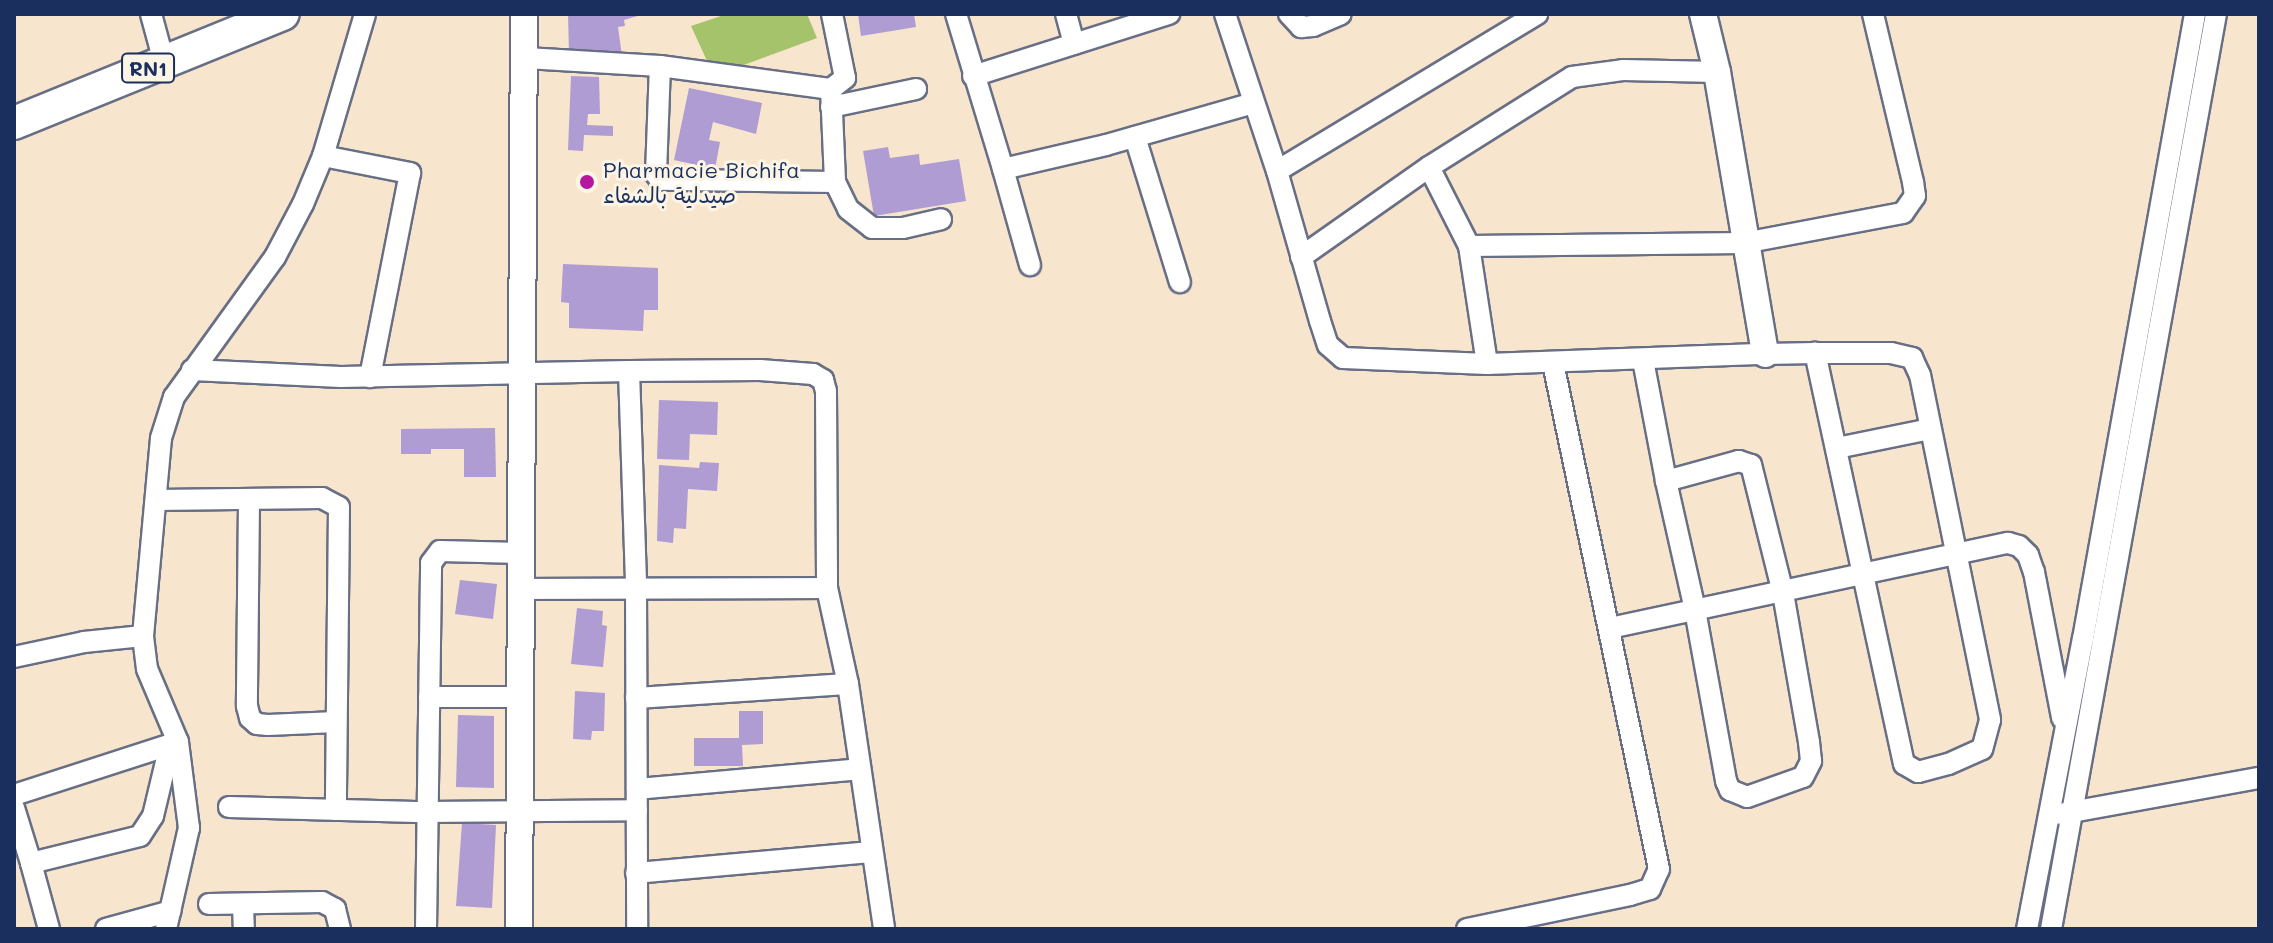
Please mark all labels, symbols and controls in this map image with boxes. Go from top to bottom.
road number: RN1 [120,52,176,84]
place label: Pharmacie Bichifa صيدلية بالشفاء [603,156,800,208]
marker: Pharmacie Bichifa صيدلية بالشفاء [578,173,596,191]

